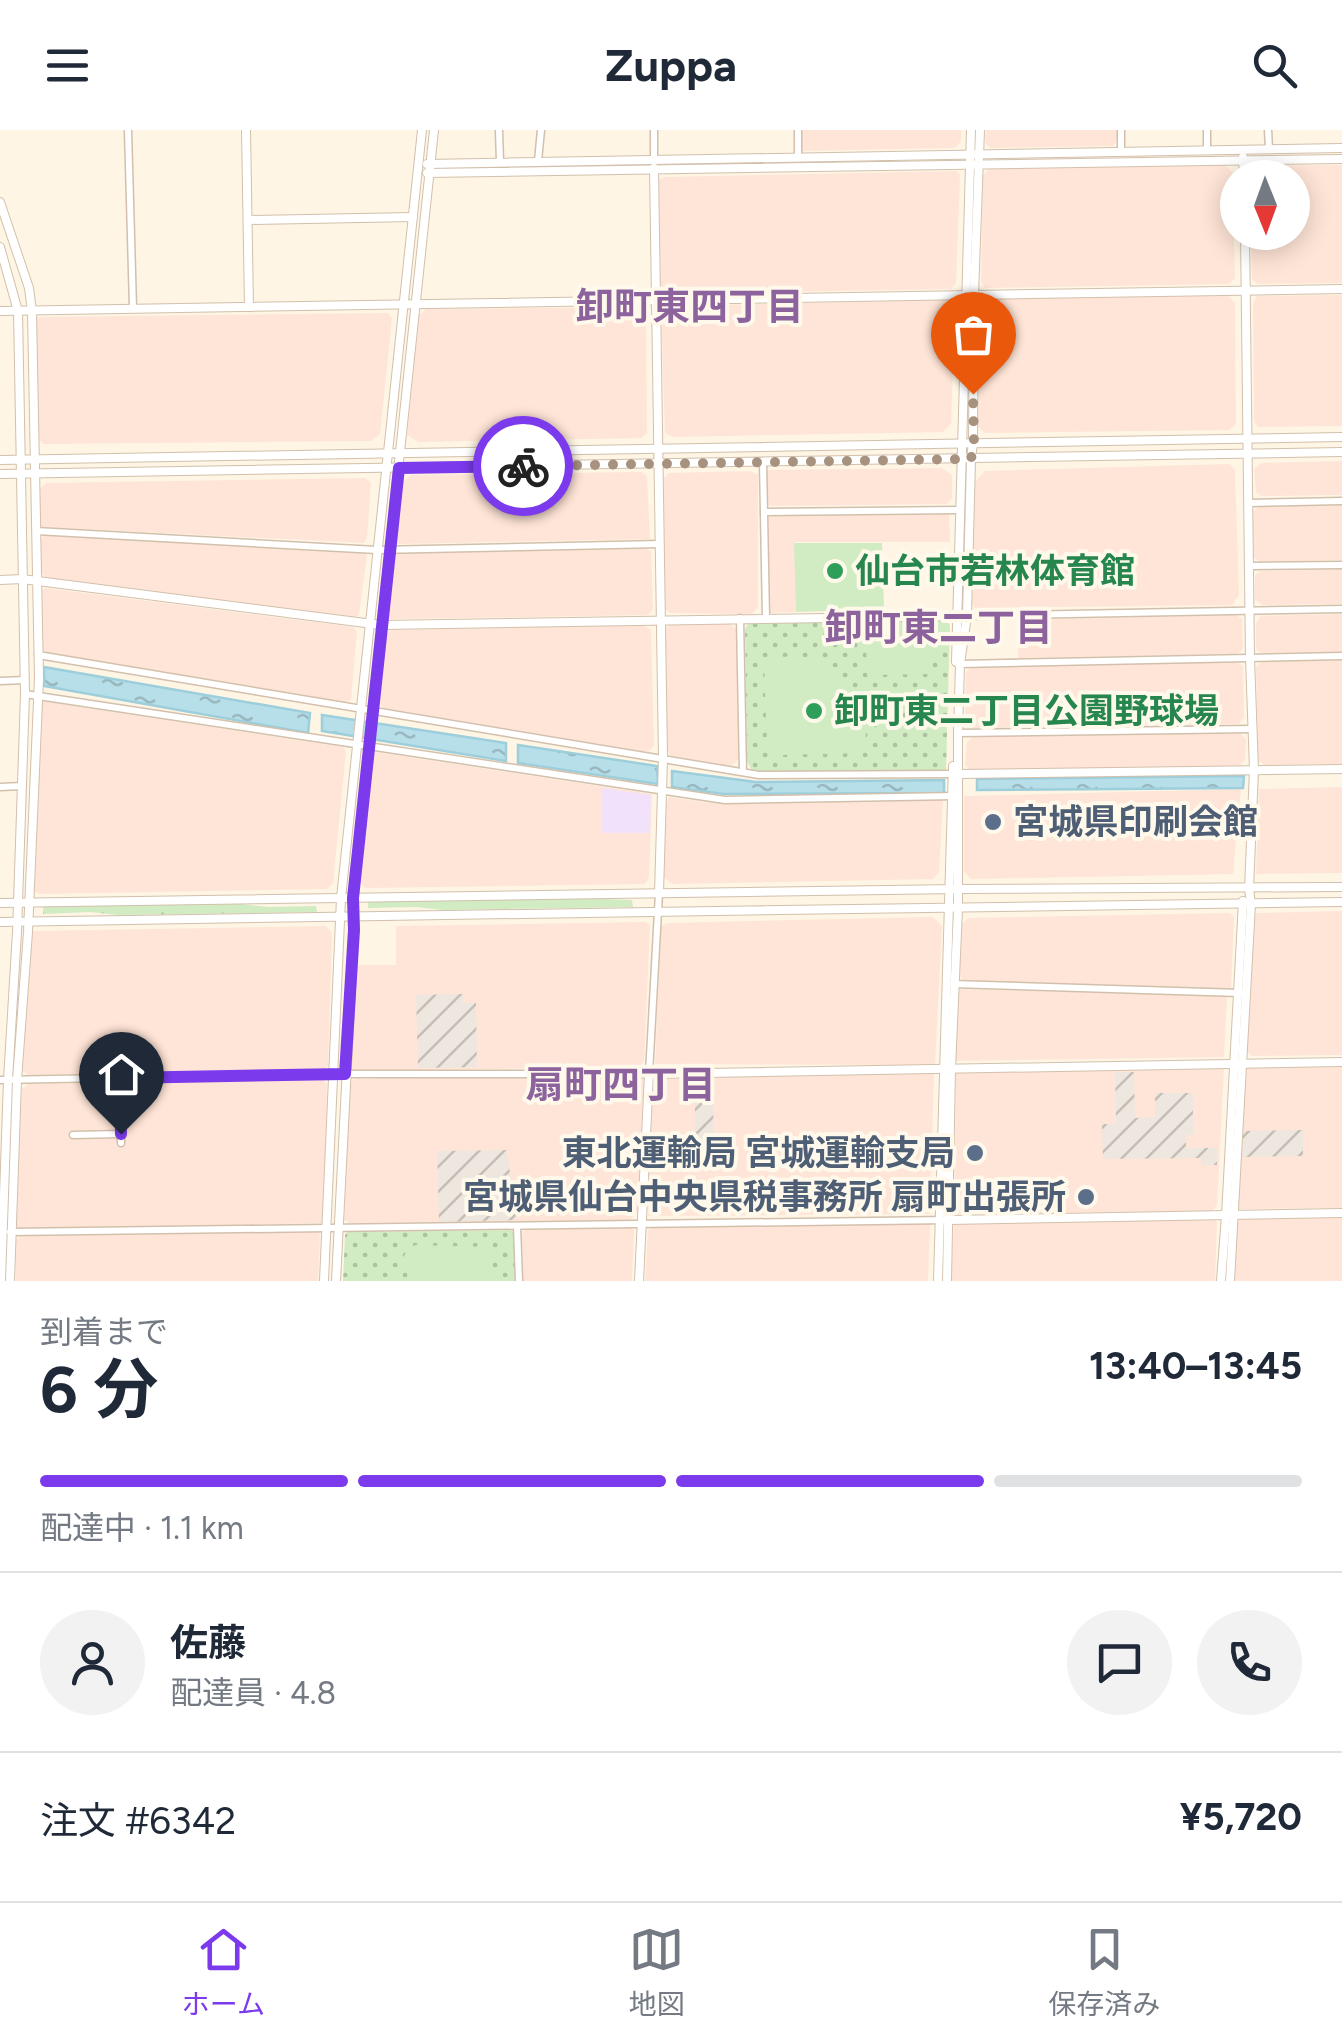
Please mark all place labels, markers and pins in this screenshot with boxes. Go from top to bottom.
pin [931,292,1016,395]
place label: 仙台市若林体育館 [855,550,1135,592]
marker: 仙台市若林体育館 [824,560,846,582]
place label: 卸町東二丁目公園野球場 [834,690,1219,732]
marker: 卸町東二丁目公園野球場 [803,700,825,722]
place label: 宮城県印刷会館 [1013,801,1258,843]
marker: 宮城県印刷会館 [982,811,1004,833]
pin [79,1032,164,1135]
place label: 東北運輸局 宮城運輸支局 [562,1132,955,1174]
marker: 東北運輸局 宮城運輸支局 [964,1142,986,1164]
place label: 宮城県仙台中央県税事務所 扇町出張所 [463,1176,1066,1218]
marker: 宮城県仙台中央県税事務所 扇町出張所 [1075,1186,1097,1208]

